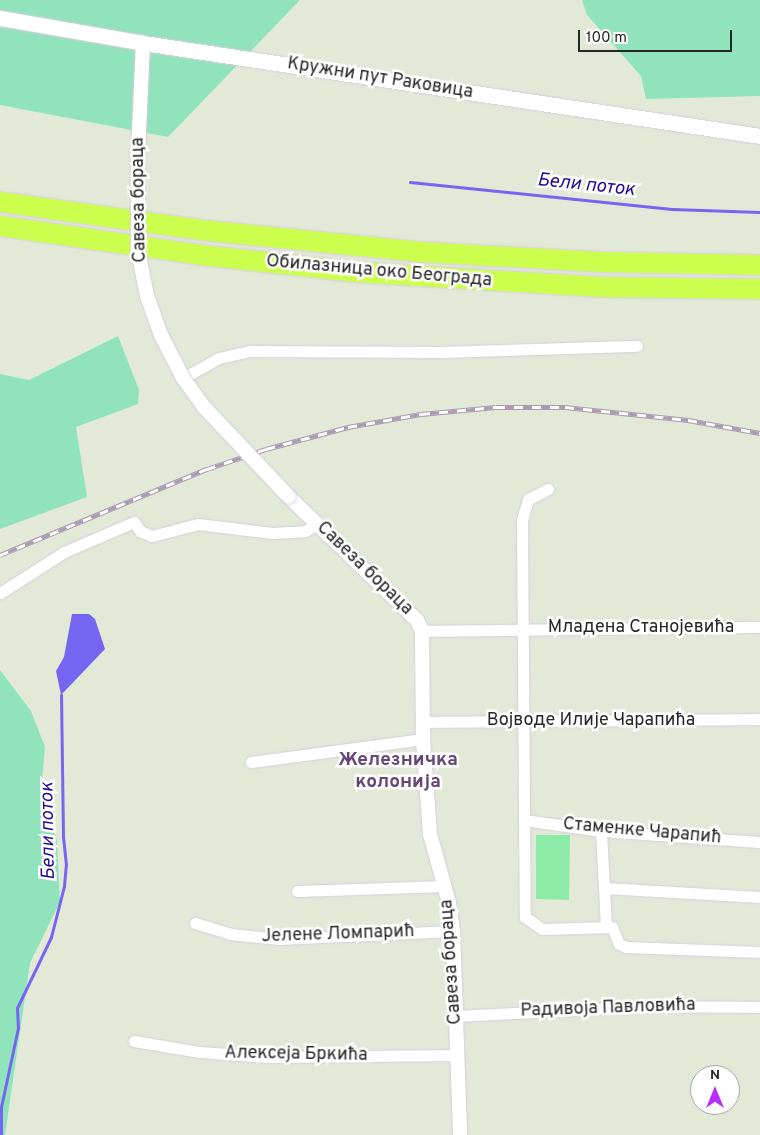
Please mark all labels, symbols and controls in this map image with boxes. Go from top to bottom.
scale bar [580,20,734,52]
text: 100 m [586,29,627,48]
street label: Кружни пут Раковица [286,54,474,104]
street label: Савеза бораца [128,137,152,263]
water label: Бели поток [536,170,636,202]
street label: Обилазница око Београда [265,251,493,293]
street label: Савеза бораца [311,518,417,620]
street label: Младена Станојевића [548,617,734,639]
street label: Војводе Илије Чарапића [487,710,695,732]
district label: Железничка колонија [338,750,458,794]
water label: Бели поток [37,782,61,880]
street label: Стаменке Чарапић [562,814,722,850]
street label: Савеза бораца [437,899,467,1025]
street label: Јелене Ломпарић [261,922,415,948]
street label: Радивоја Павловића [520,995,696,1023]
street label: Алексеја Бркића [224,1043,368,1067]
north arrow [690,1065,740,1115]
text: N [710,1067,720,1084]

